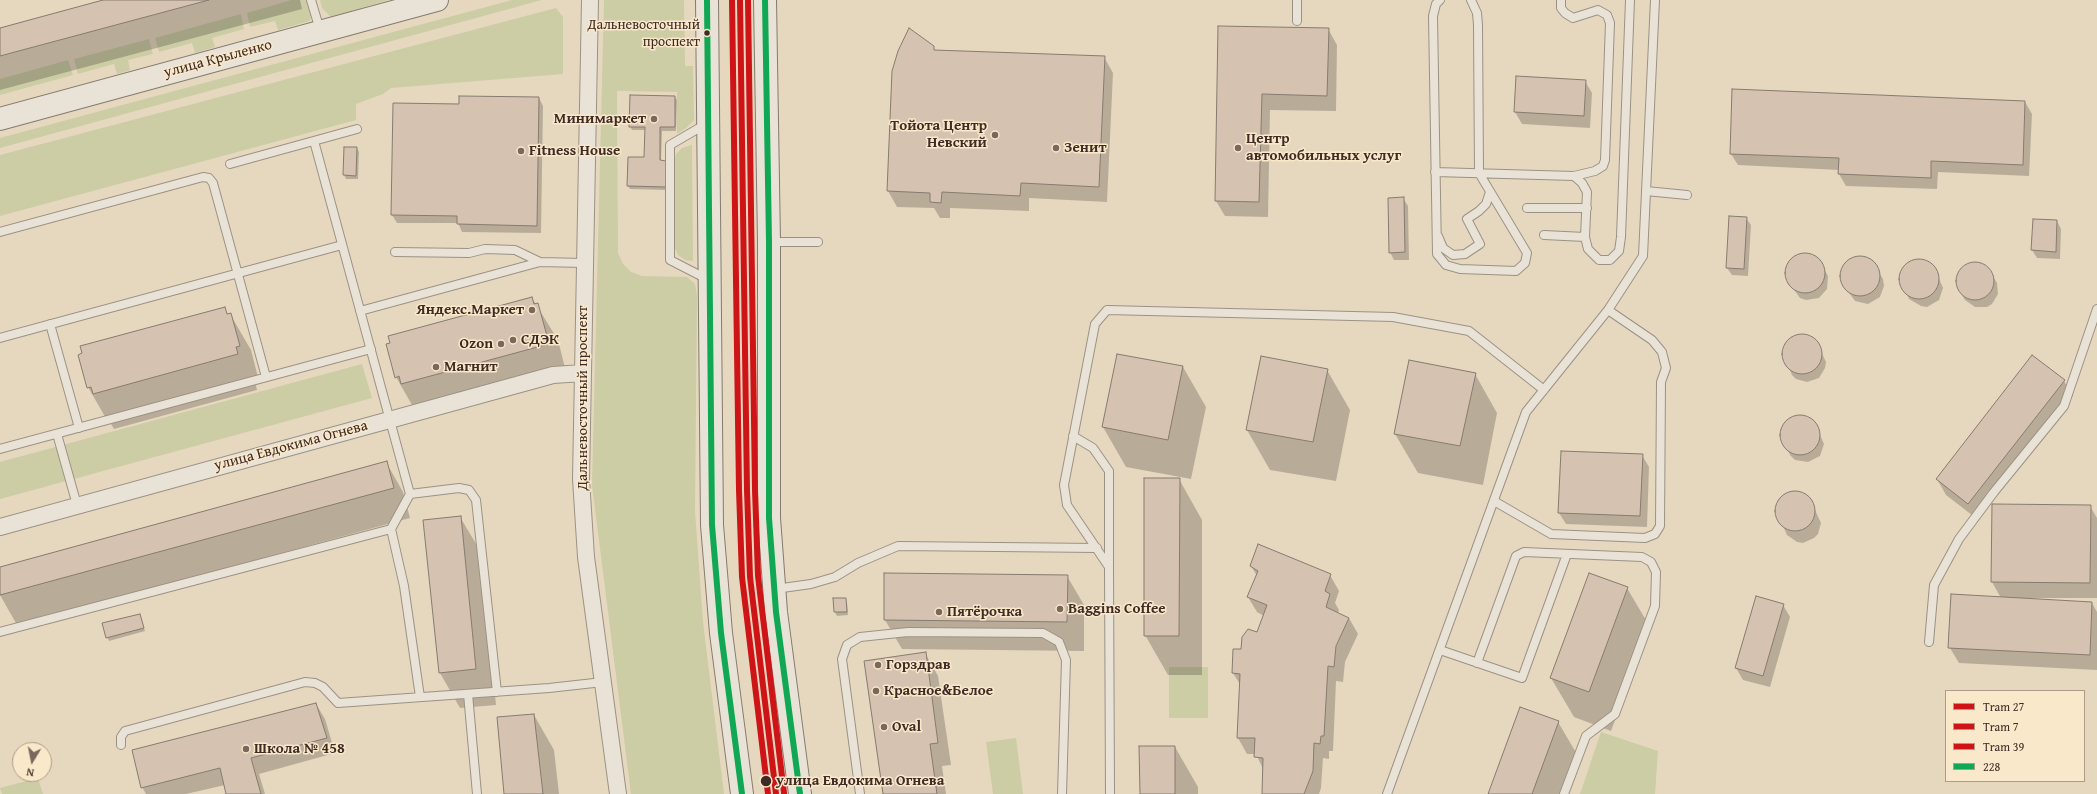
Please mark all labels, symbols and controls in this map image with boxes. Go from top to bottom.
place label: Дальневосточный проспект [588,17,700,50]
marker: Дальневосточный проспект [702,28,712,38]
street label: улица Крыленко [162,36,274,82]
place label: Минимаркет [554,110,646,128]
marker: Минимаркет [649,114,659,124]
place label: Тойота Центр Невский [890,117,987,152]
marker: Тойота Центр Невский [990,130,1000,140]
place label: Центр автомобильных услуг [1246,130,1401,165]
place label: Зенит [1064,139,1106,157]
place label: Fitness House [529,142,620,160]
marker: Зенит [1051,143,1061,153]
marker: Центр автомобильных услуг [1233,143,1243,153]
marker: Fitness House [516,146,526,156]
place label: Яндекс.Маркет [416,301,524,319]
marker: Яндекс.Маркет [527,305,537,315]
street label: Дальневосточный проспект [574,305,592,491]
place label: СДЭК [521,331,559,349]
place label: Ozon [460,335,493,353]
marker: СДЭК [508,335,518,345]
marker: Ozon [496,339,506,349]
place label: Магнит [444,358,498,376]
marker: Магнит [431,362,441,372]
street label: улица Евдокима Огнева [212,417,370,475]
place label: Baggins Coffee [1068,600,1166,618]
place label: Пятёрочка [947,603,1022,621]
marker: Baggins Coffee [1055,604,1065,614]
marker: Пятёрочка [934,607,944,617]
place label: Горздрав [886,656,951,674]
marker: Горздрав [873,660,883,670]
place label: Красное&Белое [884,682,993,700]
marker: Красное&Белое [871,686,881,696]
legend [1945,690,2085,782]
text: Tram 27 [1983,698,2024,715]
place label: Oval [892,718,921,736]
text: Tram 7 [1983,718,2018,735]
marker: Oval [879,722,889,732]
text: Tram 39 [1983,738,2024,755]
place label: Школа № 458 [254,740,345,758]
north arrow [12,742,52,782]
marker: Школа № 458 [241,744,251,754]
text: 228 [1983,758,2000,775]
text: N [25,764,35,781]
place label: улица Евдокима Огнева [776,772,944,790]
marker: улица Евдокима Огнева [759,774,773,788]

